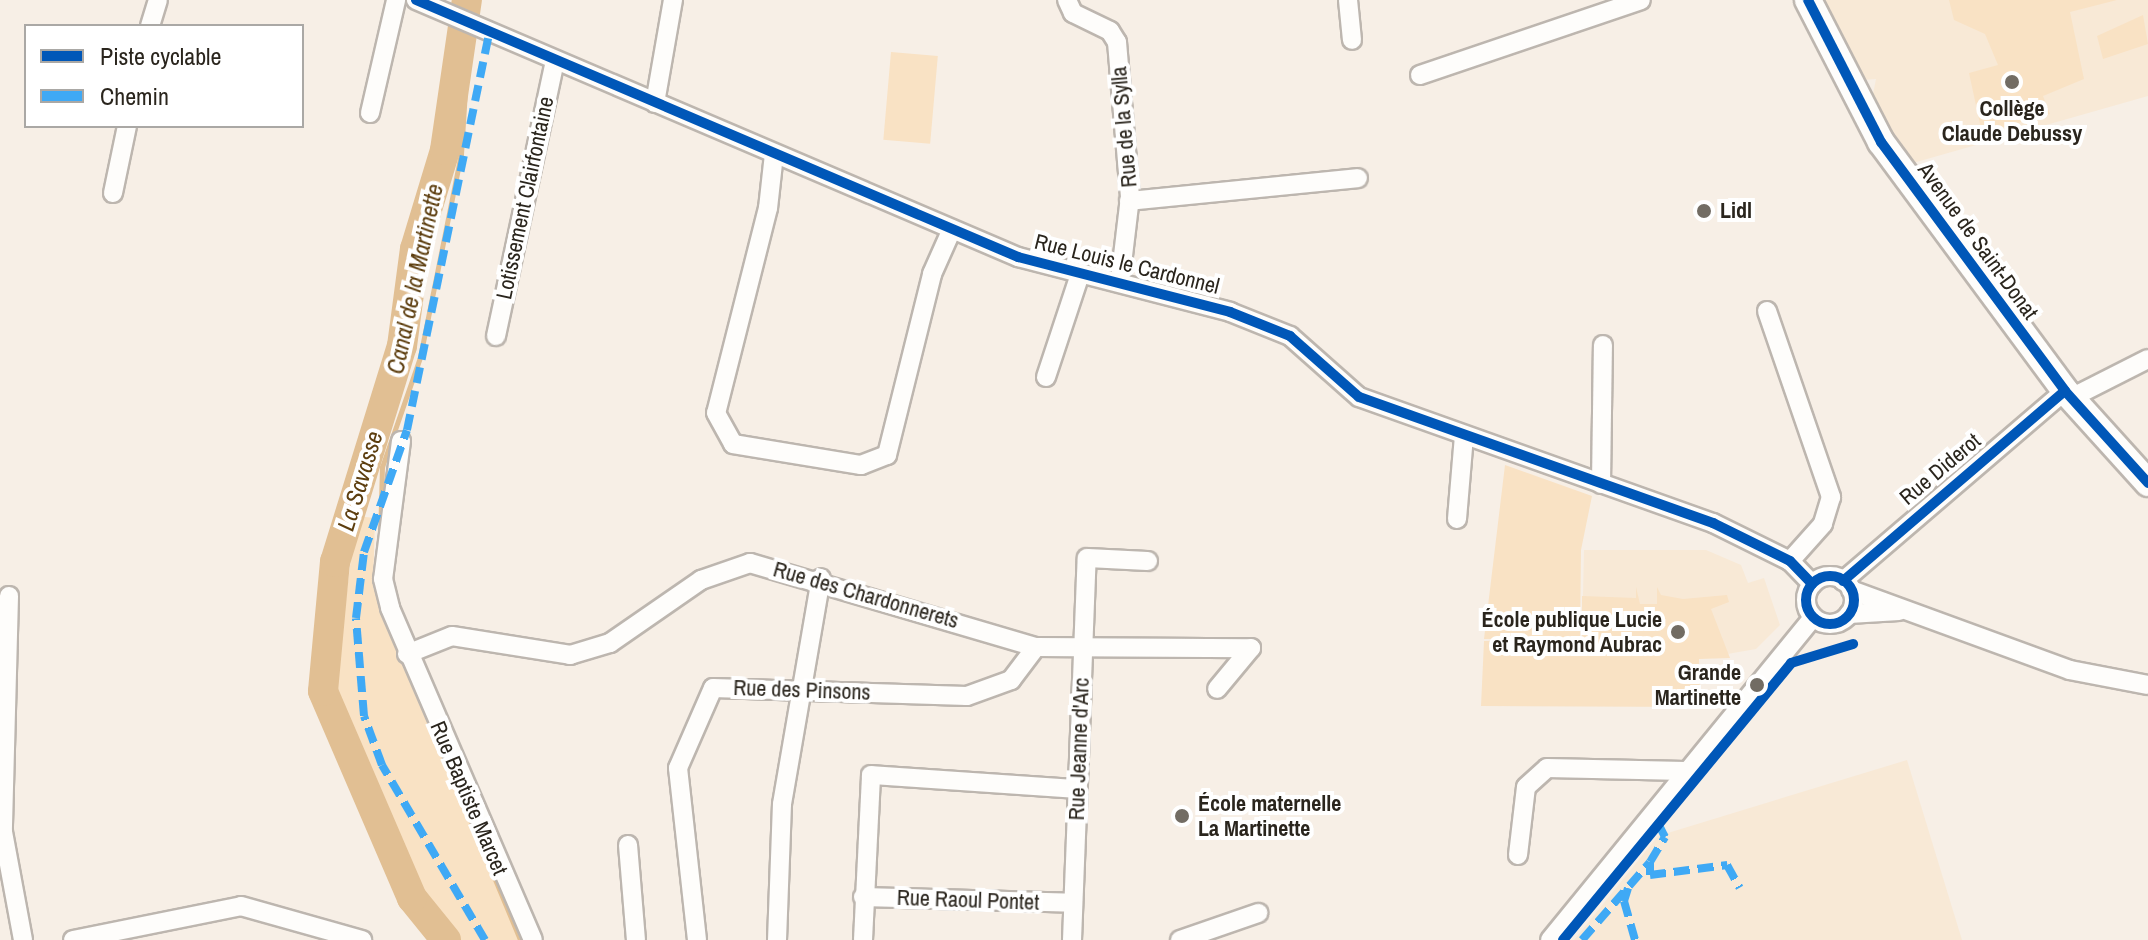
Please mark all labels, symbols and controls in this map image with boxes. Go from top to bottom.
legend [24,24,304,128]
text: Piste cyclable [100,40,221,72]
street label: Rue de la Sylla [1106,65,1142,189]
marker: Collège Claude Debussy [2003,73,2021,91]
text: Chemin [100,80,169,112]
street label: Lotissement Clairfontaine [491,94,559,302]
place label: Collège Claude Debussy [1942,95,2082,146]
street label: Avenue de Saint-Donat [1912,158,2044,324]
water label: Canal de la Martinette [381,181,449,377]
place label: Lidl [1720,198,1752,224]
marker: Lidl [1695,202,1713,220]
street label: Rue Louis le Cardonnel [1032,228,1222,300]
water label: La Savasse [331,428,389,534]
street label: Rue Diderot [1894,428,1986,510]
street label: Rue des Chardonnerets [770,556,962,634]
place label: École publique Lucie et Raymond Aubrac [1482,606,1662,658]
marker: École publique Lucie et Raymond Aubrac [1669,623,1687,641]
place label: Grande Martinette [1655,659,1741,710]
street label: Rue des Pinsons [733,674,871,706]
marker: Grande Martinette [1748,676,1766,694]
street label: Rue Jeanne d'Arc [1063,677,1095,821]
street label: Rue Baptiste Marcet [425,717,513,879]
place label: École maternelle La Martinette [1198,790,1341,842]
marker: École maternelle La Martinette [1173,807,1191,825]
street label: Rue Raoul Pontet [896,884,1040,916]

